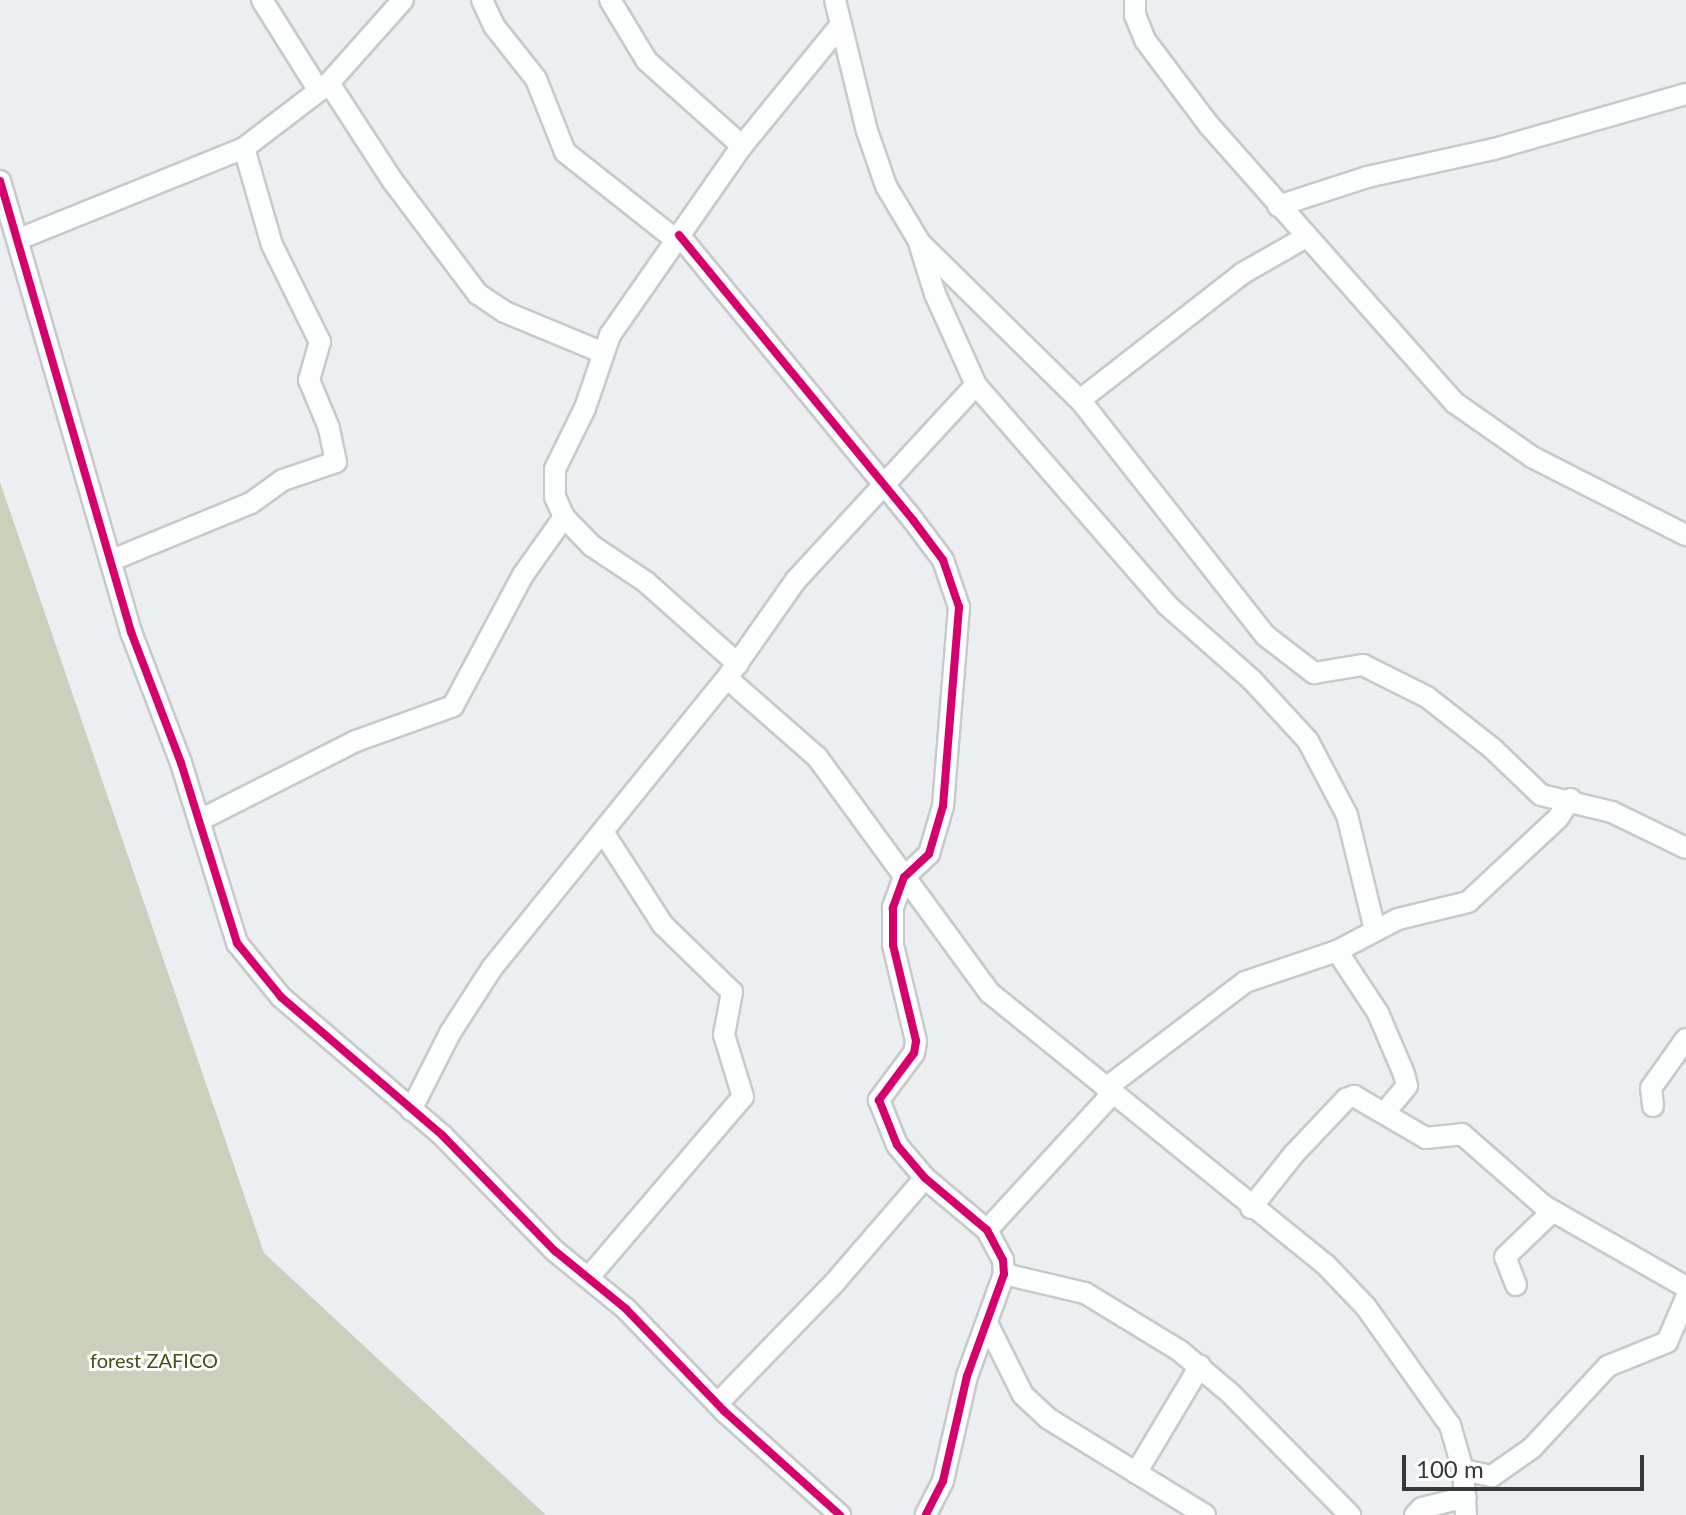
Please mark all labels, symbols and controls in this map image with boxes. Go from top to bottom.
park label: forest ZAFICO [90,1348,218,1372]
scale bar [1406,1439,1648,1489]
text: 100 m [1416,1454,1484,1483]

